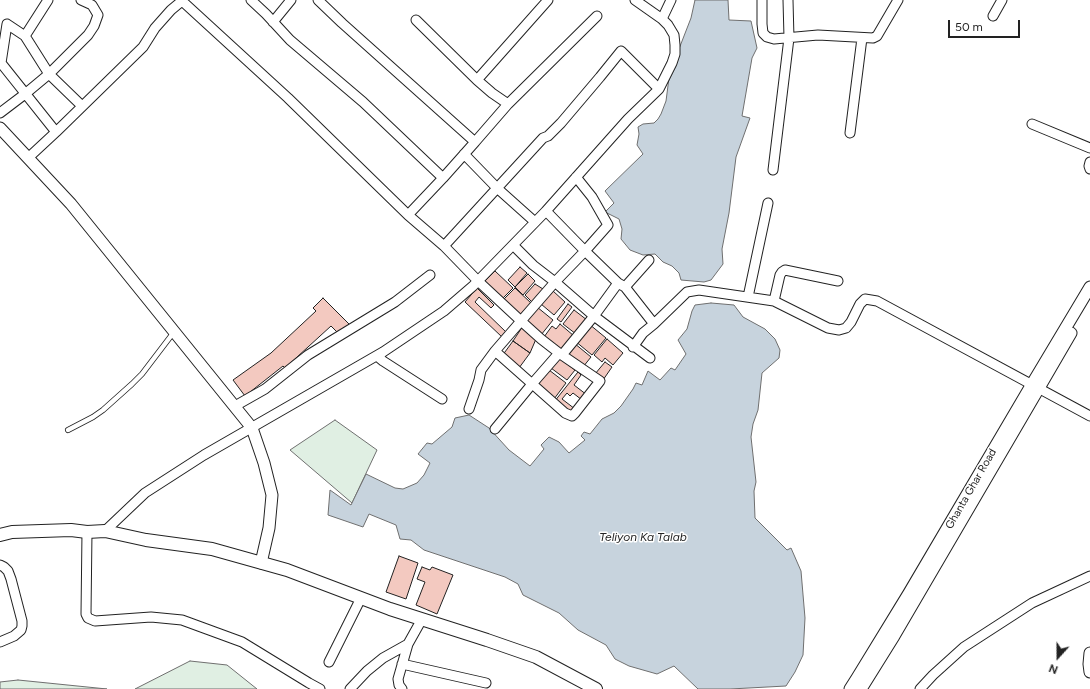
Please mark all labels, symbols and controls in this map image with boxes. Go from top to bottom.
scale bar [950,12,1022,38]
text: 50 m [955,20,983,34]
street label: Ghanta Ghar Road [943,446,999,532]
water label: Teliyon Ka Talab [599,530,687,544]
north arrow [1038,637,1078,677]
text: N [1047,661,1060,676]

